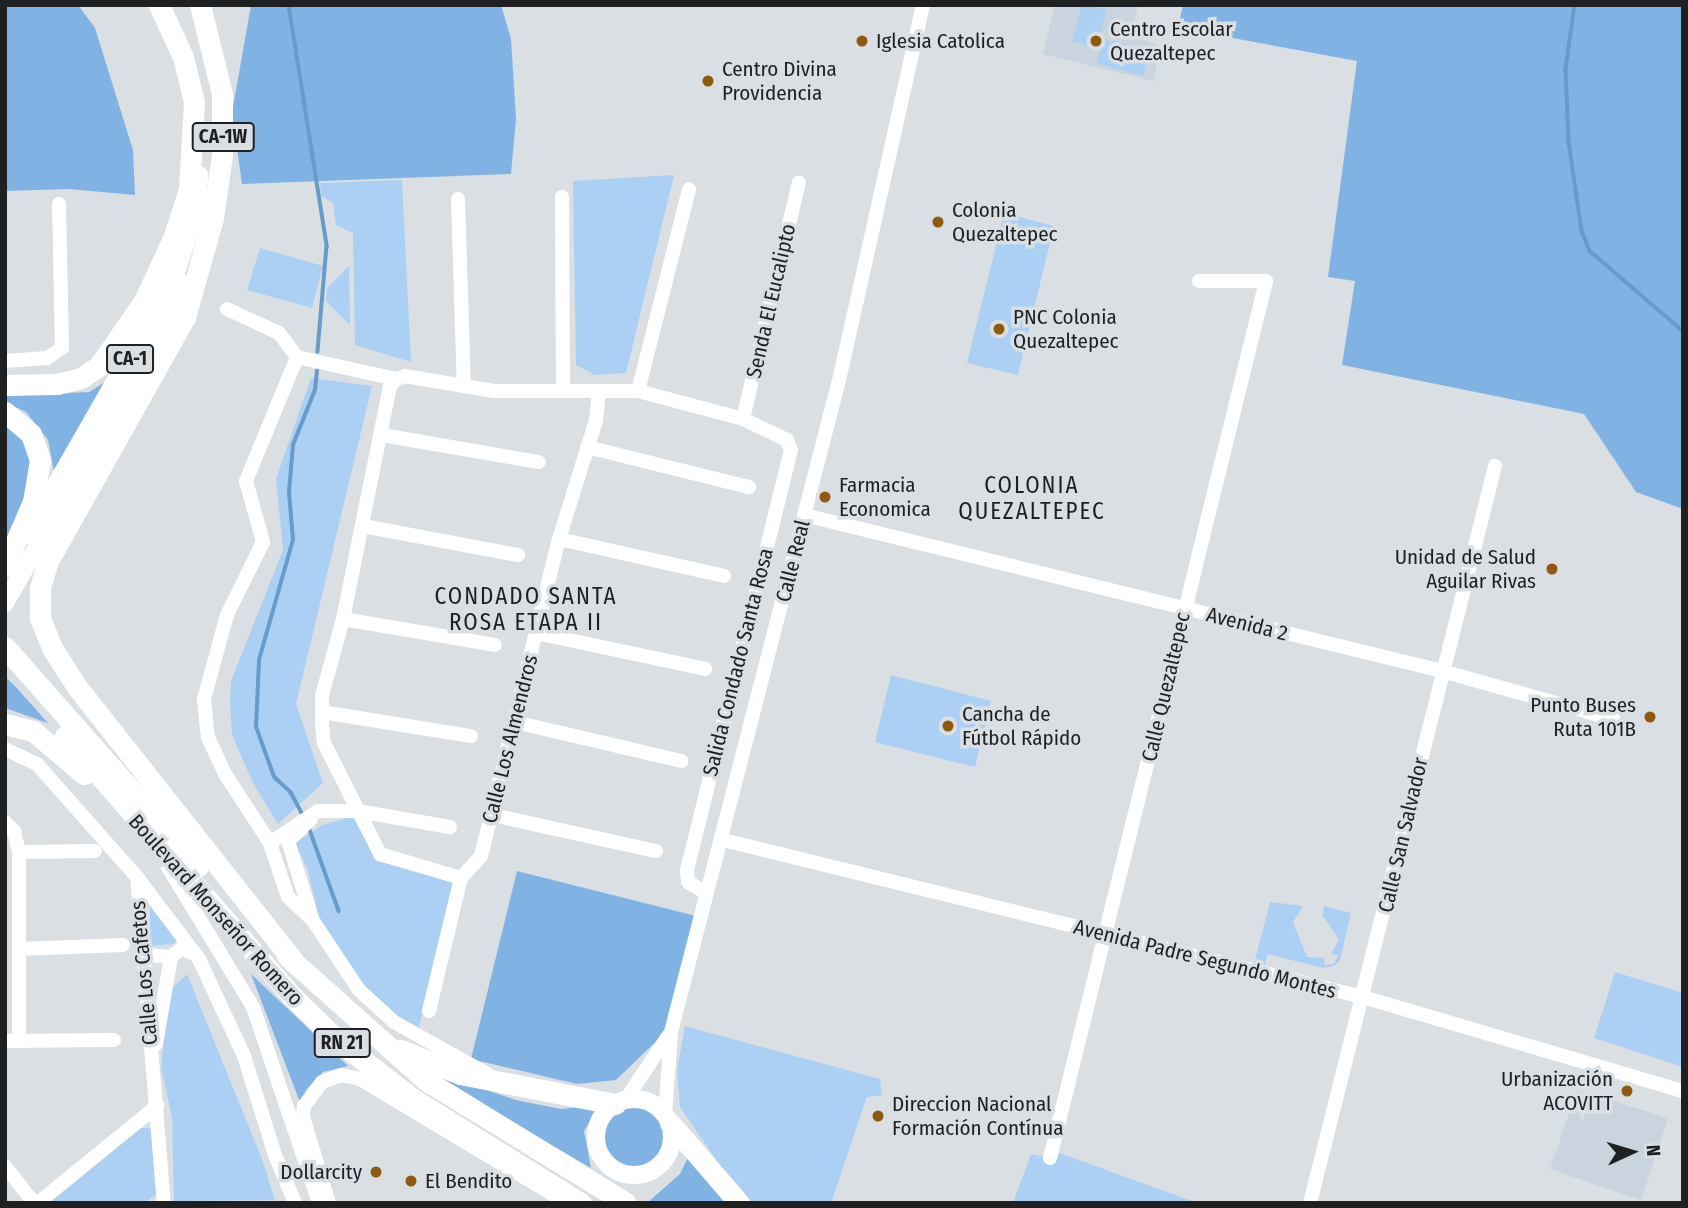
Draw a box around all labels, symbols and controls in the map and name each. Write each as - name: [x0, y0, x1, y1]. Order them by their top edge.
- place label: Centro Escolar Quezaltepec: [1110, 16, 1233, 66]
- place label: Iglesia Catolica: [876, 28, 1005, 54]
- marker: Iglesia Catolica: [854, 33, 870, 49]
- marker: Centro Escolar Quezaltepec: [1088, 33, 1104, 49]
- place label: Centro Divina Providencia: [722, 56, 837, 106]
- marker: Centro Divina Providencia: [700, 73, 716, 89]
- road number: CA-1W: [192, 122, 255, 153]
- place label: Colonia Quezaltepec: [952, 197, 1058, 247]
- marker: Colonia Quezaltepec: [930, 214, 946, 230]
- street label: Senda El Eucalipto: [741, 221, 801, 381]
- place label: PNC Colonia Quezaltepec: [1013, 304, 1119, 354]
- marker: PNC Colonia Quezaltepec: [991, 321, 1007, 337]
- road number: CA-1: [106, 344, 154, 374]
- district label: COLONIA QUEZALTEPEC: [960, 471, 1104, 525]
- place label: Farmacia Economica: [839, 472, 931, 522]
- marker: Farmacia Economica: [817, 489, 833, 505]
- street label: Calle Real: [771, 517, 815, 605]
- place label: Unidad de Salud Aguilar Rivas: [1395, 544, 1536, 594]
- street label: Salida Condado Santa Rosa: [697, 545, 779, 779]
- marker: Unidad de Salud Aguilar Rivas: [1542, 559, 1562, 579]
- district label: CONDADO SANTA ROSA ETAPA II: [436, 582, 616, 636]
- street label: Avenida 2: [1204, 602, 1290, 646]
- street label: Calle Quezaltepec: [1137, 610, 1195, 764]
- street label: Calle Los Almendros: [477, 652, 543, 826]
- place label: Punto Buses Ruta 101B: [1530, 692, 1636, 742]
- place label: Cancha de Fútbol Rápido: [962, 701, 1081, 751]
- marker: Punto Buses Ruta 101B: [1642, 709, 1658, 725]
- marker: Cancha de Fútbol Rápido: [940, 718, 956, 734]
- street label: Calle San Salvador: [1373, 755, 1433, 915]
- street label: Boulevard Monseñor Romero: [123, 809, 309, 1011]
- street label: Calle Los Cafetos: [125, 900, 163, 1046]
- street label: Avenida Padre Segundo Montes: [1071, 914, 1339, 1004]
- road number: RN 21: [312, 1028, 372, 1058]
- place label: Urbanización ACOVITT: [1501, 1066, 1613, 1116]
- marker: Urbanización ACOVITT: [1619, 1083, 1635, 1099]
- place label: Direccion Nacional Formación Contínua: [892, 1091, 1063, 1141]
- marker: Direccion Nacional Formación Contínua: [870, 1108, 886, 1124]
- north arrow: [1597, 1117, 1667, 1187]
- text: N: [1642, 1144, 1665, 1157]
- place label: Dollarcity: [280, 1159, 362, 1185]
- marker: Dollarcity: [368, 1164, 384, 1180]
- place label: El Bendito: [425, 1168, 512, 1194]
- marker: El Bendito: [403, 1173, 419, 1189]

